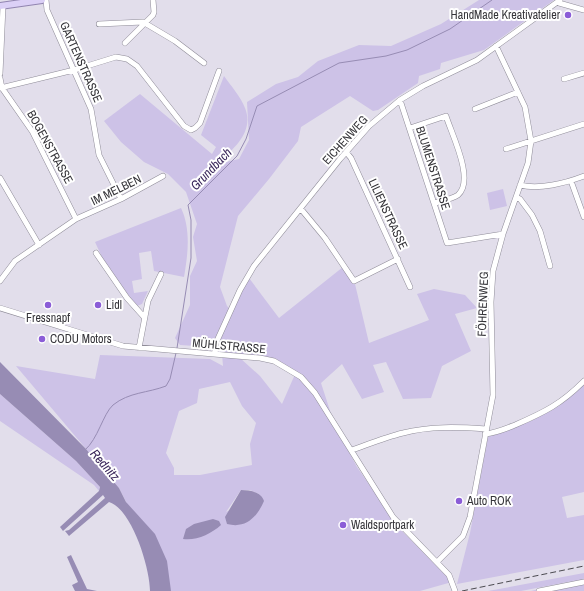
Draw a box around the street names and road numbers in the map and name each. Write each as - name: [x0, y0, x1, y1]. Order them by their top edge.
- street label: GARTENSTRASSE: [56, 19, 106, 105]
- street label: BOGENSTRASSE: [23, 107, 77, 187]
- street label: EICHENWEG: [319, 112, 371, 168]
- street label: BLUMENSTRASSE: [412, 124, 454, 212]
- street label: IM MELBEN: [88, 171, 144, 209]
- street label: LILIENSTRASSE: [365, 176, 411, 252]
- street label: FÖHRENWEG: [473, 271, 492, 337]
- street label: MÜHLSTRASSE: [192, 334, 267, 357]

